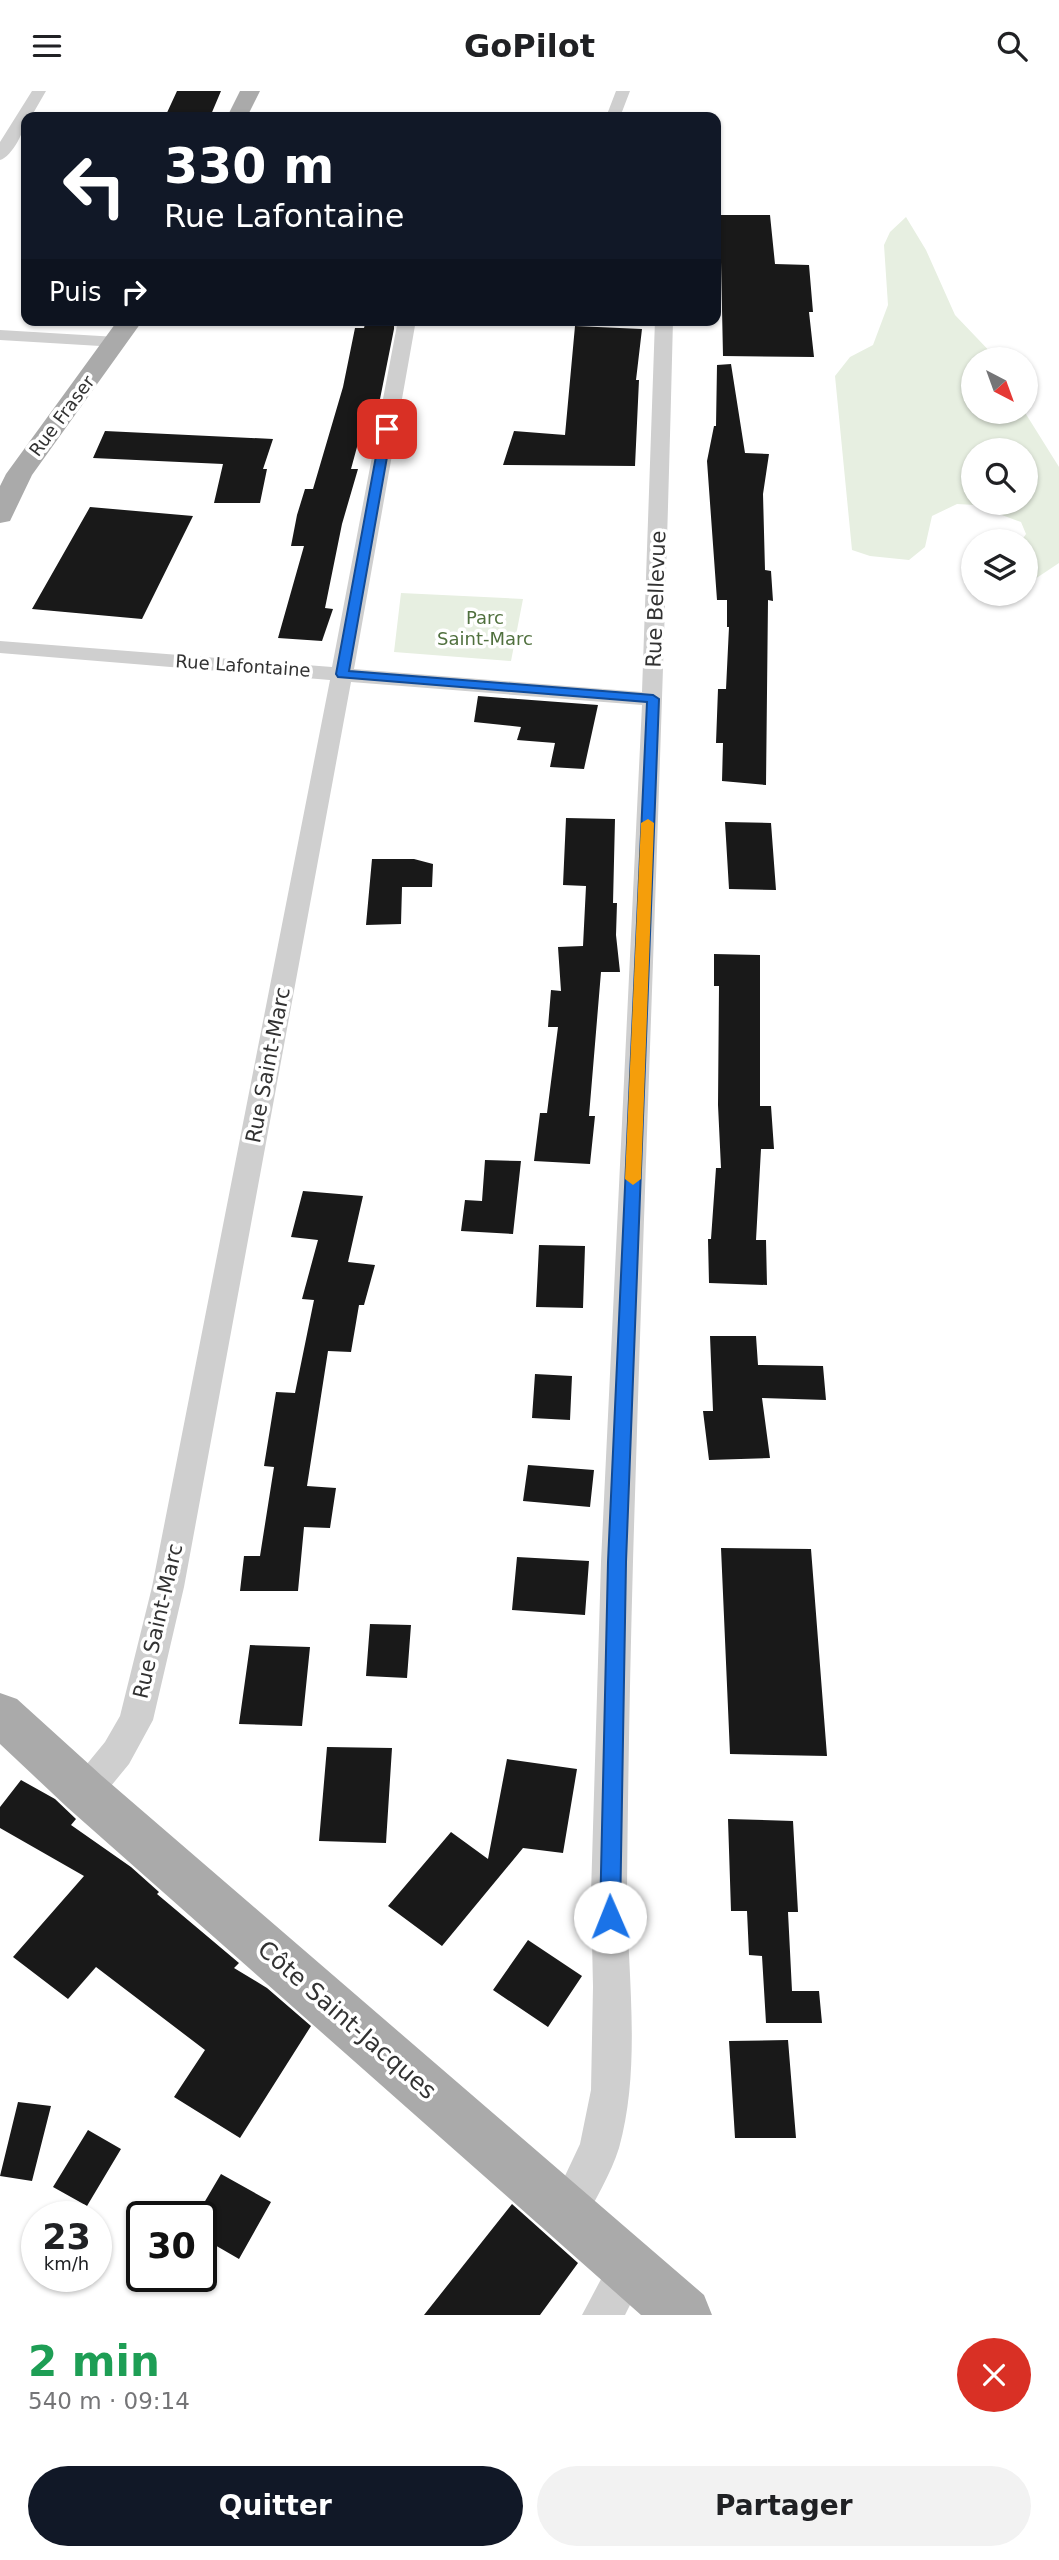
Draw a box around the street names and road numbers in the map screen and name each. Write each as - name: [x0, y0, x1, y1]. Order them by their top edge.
- street label: Rue Fraser: [25, 371, 99, 460]
- street label: Rue Bellevue: [642, 530, 670, 668]
- street label: Rue Lafontaine: [175, 650, 311, 681]
- street label: Rue Saint-Marc: [241, 985, 295, 1145]
- street label: Rue Saint-Marc: [128, 1541, 188, 1701]
- street label: Côte Saint-Jacques: [252, 1935, 442, 2105]

